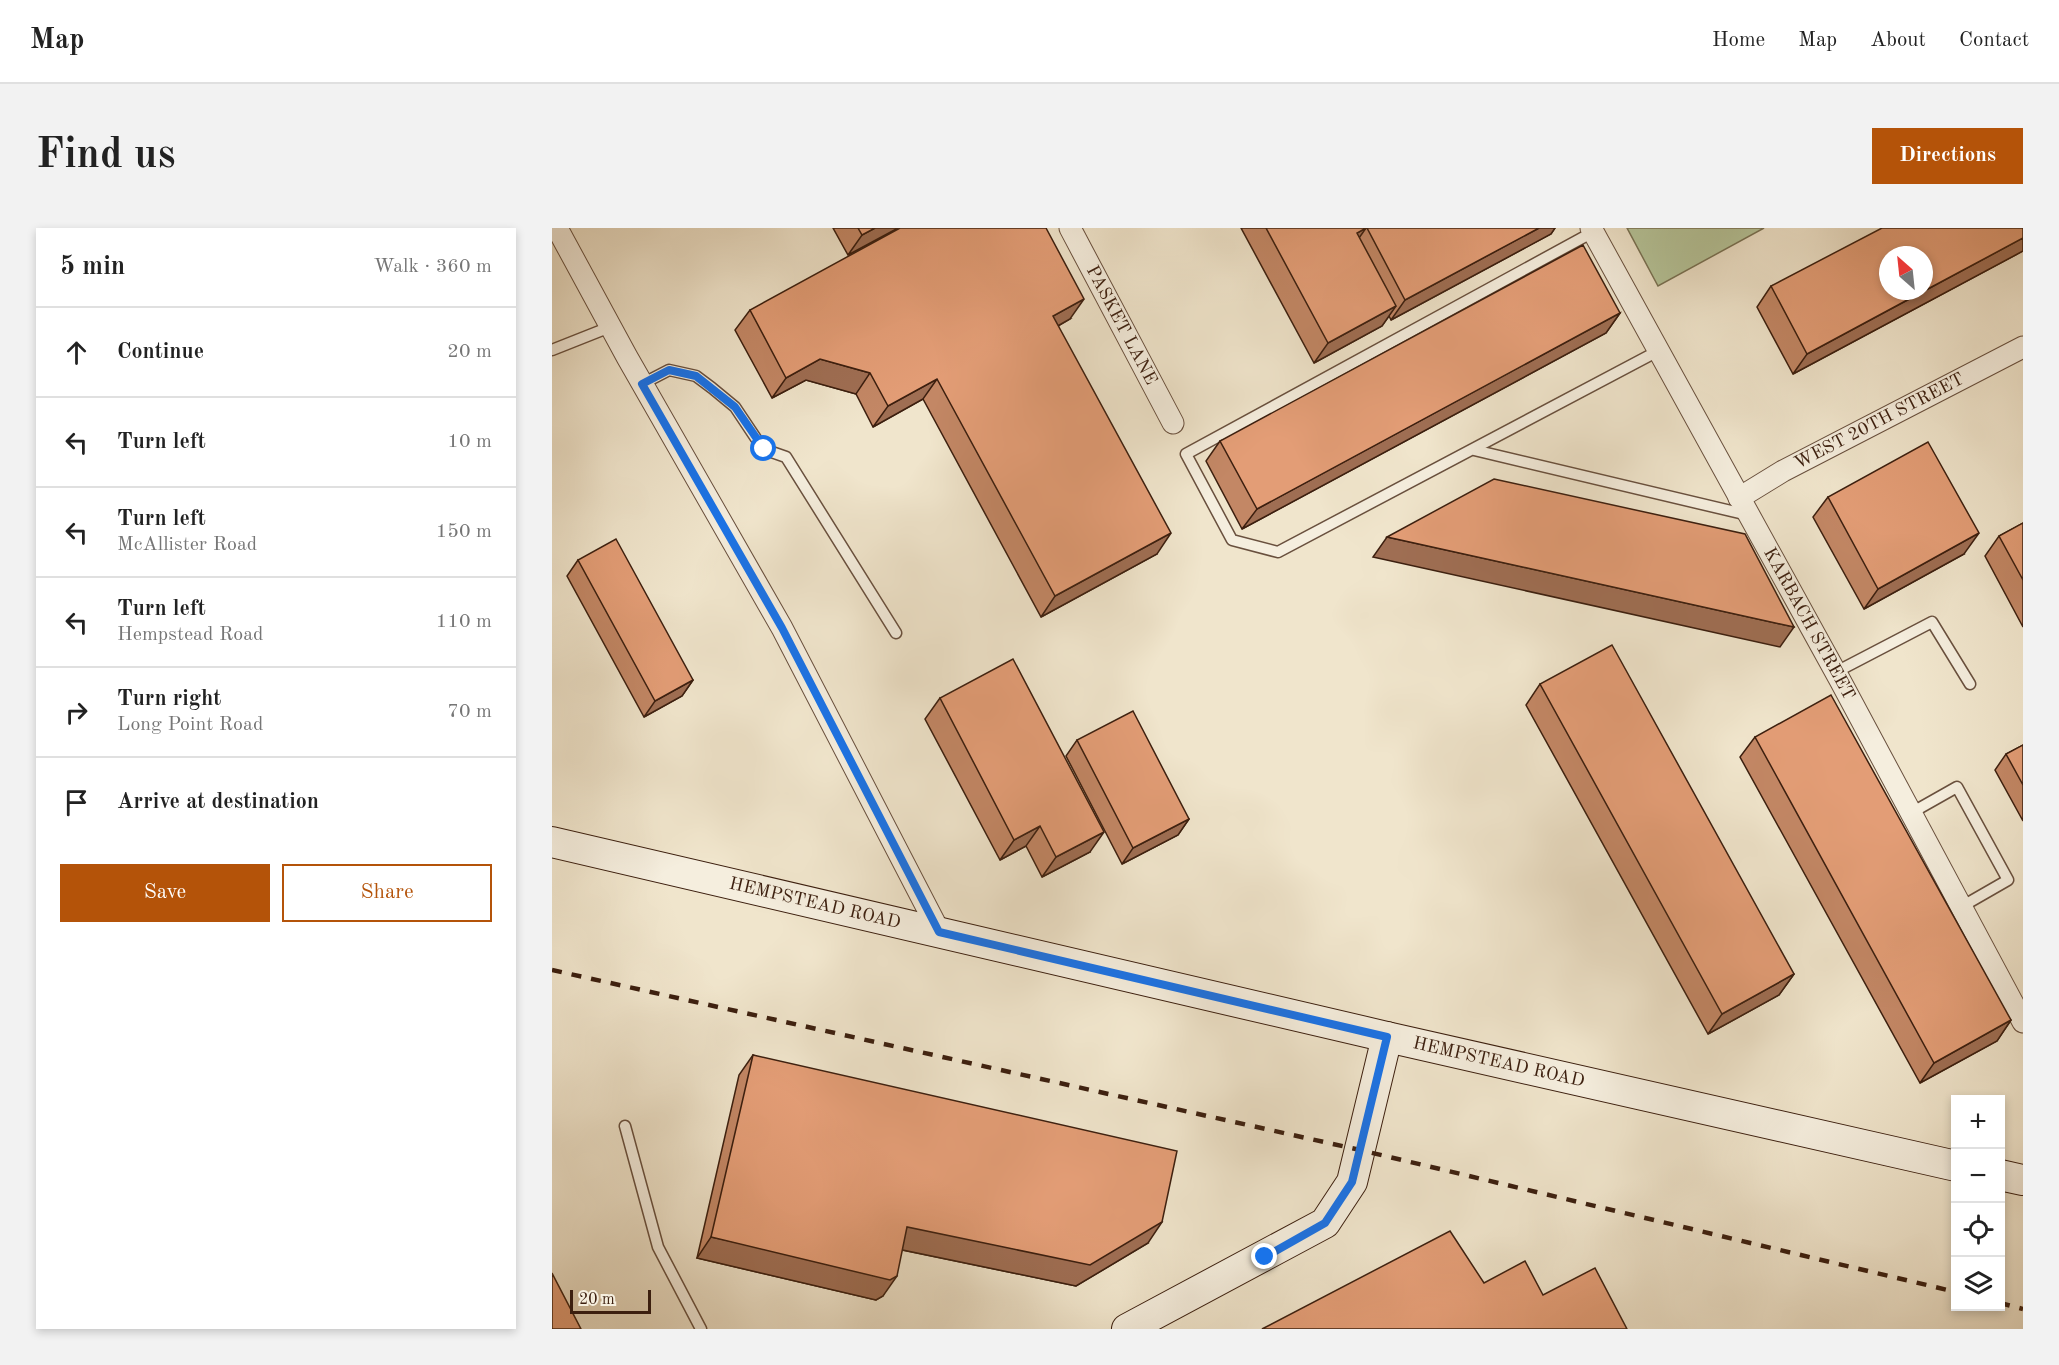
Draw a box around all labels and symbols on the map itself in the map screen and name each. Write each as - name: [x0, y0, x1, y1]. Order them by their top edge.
- north arrow: [1879, 246, 1933, 300]
- street label: PASKET LANE: [1083, 263, 1160, 388]
- street label: WEST 20TH STREET: [1791, 370, 1967, 472]
- route start: [750, 435, 776, 461]
- street label: KARBACH STREET: [1760, 545, 1858, 703]
- street label: HEMPSTEAD ROAD: [727, 875, 902, 932]
- street label: HEMPSTEAD ROAD: [1411, 1034, 1586, 1091]
- route end: [1251, 1243, 1277, 1269]
- scale bar: [570, 1287, 651, 1314]

